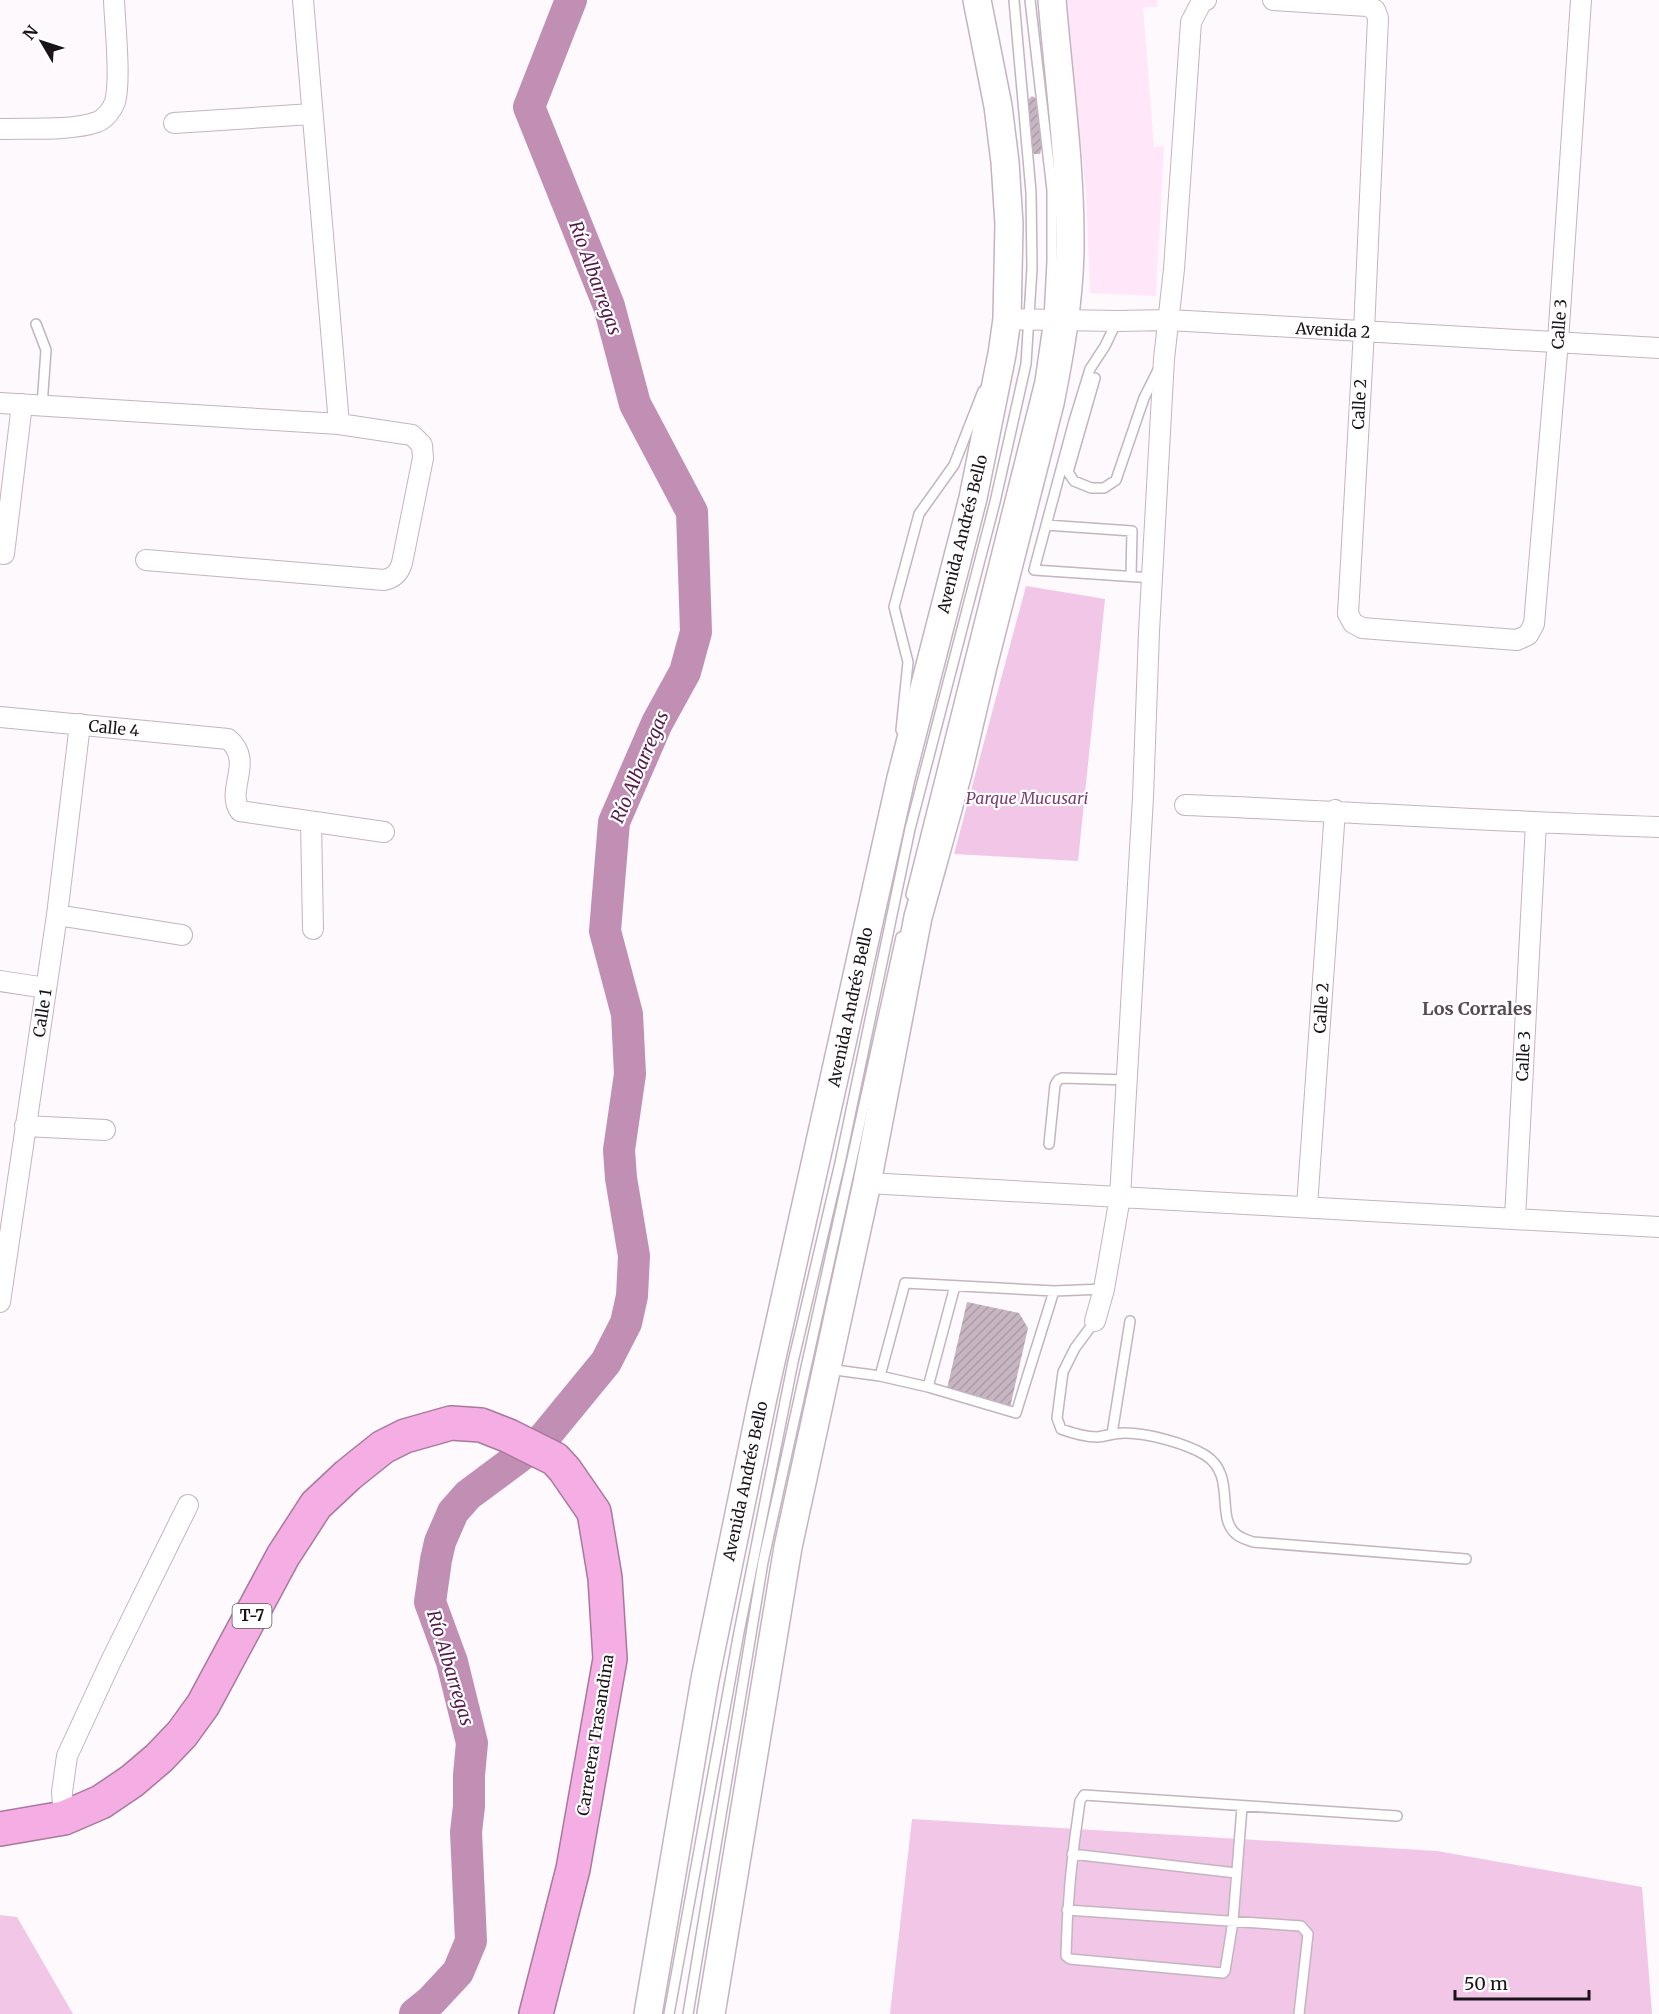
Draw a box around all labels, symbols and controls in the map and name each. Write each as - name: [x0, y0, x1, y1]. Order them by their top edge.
- north arrow: [12, 12, 72, 72]
- text: N: [19, 21, 42, 44]
- water label: Río Albarregas: [564, 218, 627, 338]
- street label: Calle 3: [1547, 298, 1571, 350]
- street label: Avenida 2: [1294, 318, 1371, 342]
- street label: Calle 2: [1348, 378, 1370, 430]
- street label: Avenida Andrés Bello: [932, 453, 991, 616]
- water label: Río Albarregas: [606, 707, 674, 826]
- street label: Calle 4: [88, 715, 141, 741]
- park label: Parque Mucusari: [966, 788, 1089, 808]
- street label: Avenida Andrés Bello: [823, 925, 877, 1090]
- street label: Calle 2: [1309, 982, 1333, 1034]
- street label: Calle 1: [28, 987, 56, 1039]
- district label: Los Corrales: [1422, 997, 1532, 1020]
- street label: Calle 3: [1512, 1030, 1534, 1082]
- street label: Avenida Andrés Bello: [718, 1399, 772, 1564]
- road number: T-7: [232, 1604, 272, 1628]
- water label: Río Albarregas: [422, 1607, 479, 1728]
- street label: Carretera Trasandina: [572, 1652, 618, 1817]
- scale bar: [1455, 1963, 1588, 2001]
- text: 50 m: [1464, 1972, 1508, 1995]

